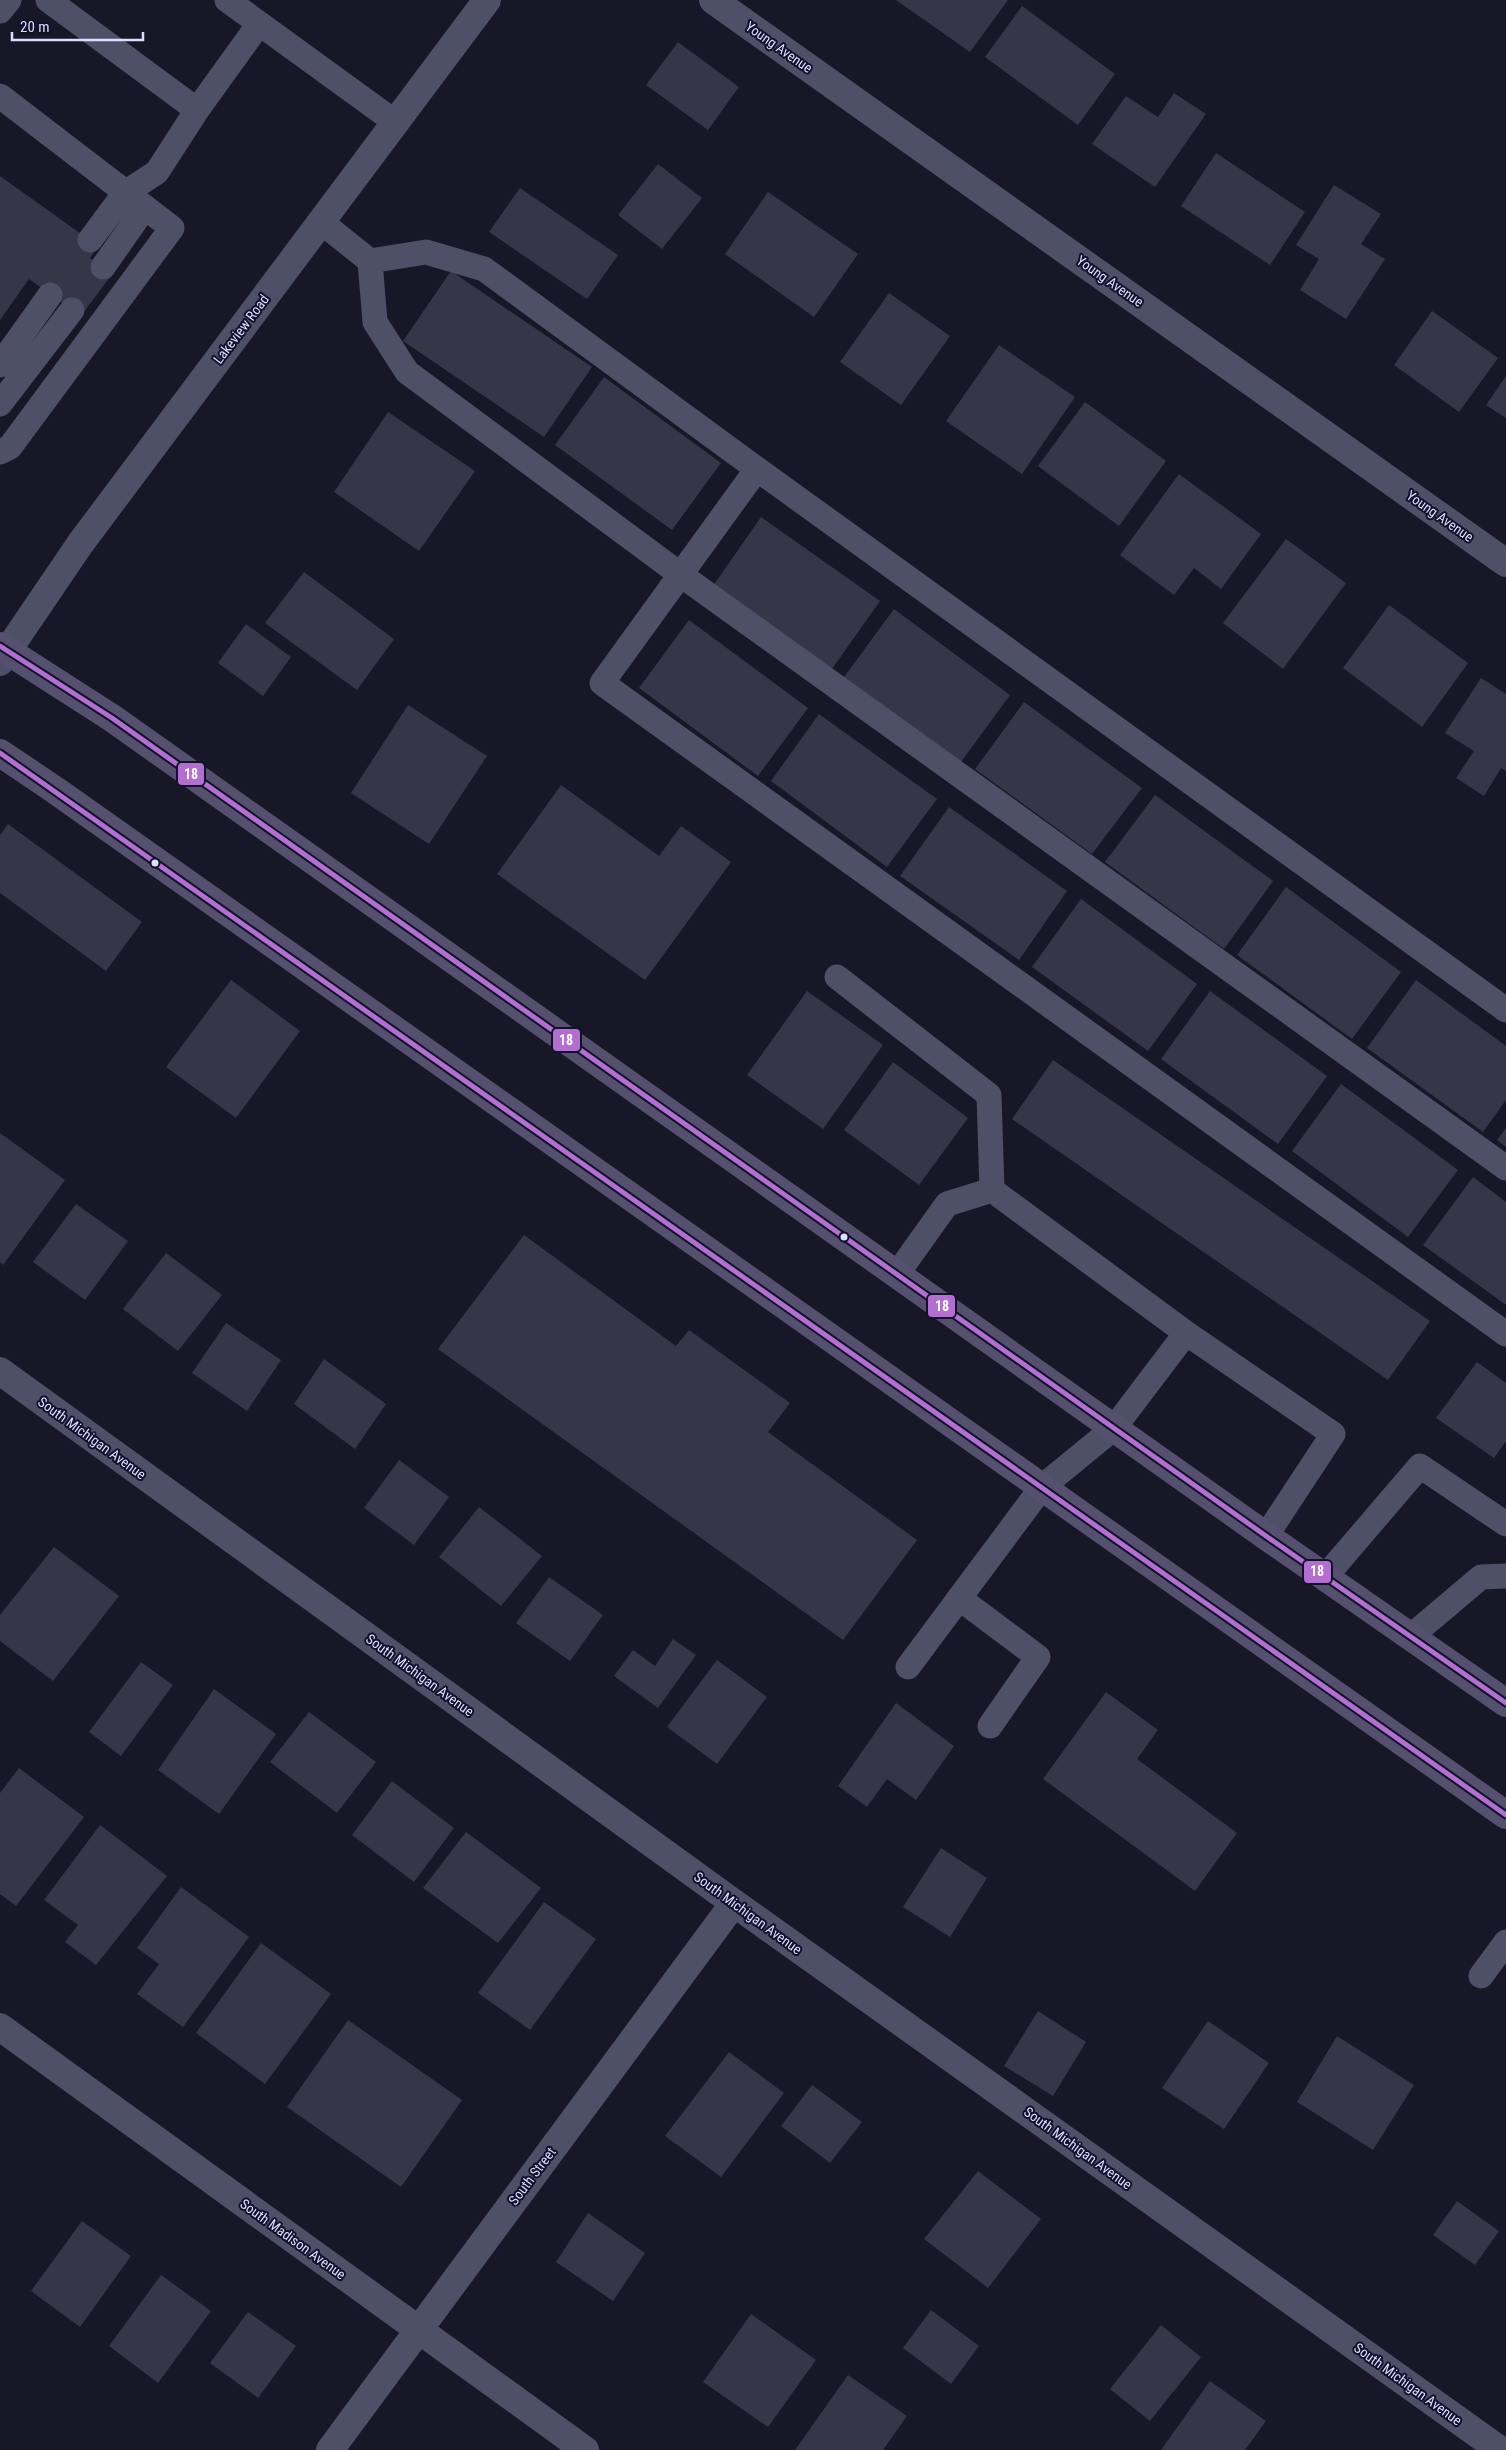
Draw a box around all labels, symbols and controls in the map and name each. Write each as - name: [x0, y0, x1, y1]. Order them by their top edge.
- scale bar: [12, 10, 144, 42]
- text: 20 m: [20, 18, 50, 36]
- street label: Young Avenue: [743, 18, 816, 76]
- street label: Young Avenue: [1074, 252, 1147, 310]
- street label: Lakeview Road: [210, 291, 272, 367]
- street label: Young Avenue: [1404, 487, 1477, 545]
- line badge: 18: [177, 762, 205, 786]
- text: 18: [184, 766, 198, 782]
- unlabelled marker: [150, 858, 160, 868]
- line badge: 18: [552, 1028, 581, 1052]
- text: 18: [559, 1032, 573, 1048]
- unlabelled marker: [839, 1232, 849, 1242]
- line badge: 18: [927, 1294, 956, 1318]
- text: 18: [935, 1298, 949, 1314]
- street label: South Michigan Avenue: [35, 1394, 149, 1483]
- line badge: 18: [1303, 1560, 1332, 1584]
- text: 18: [1310, 1563, 1324, 1579]
- street label: South Michigan Avenue: [363, 1631, 477, 1720]
- street label: South Michigan Avenue: [691, 1869, 805, 1958]
- street label: South Michigan Avenue: [1021, 2104, 1135, 2193]
- street label: South Street: [505, 2144, 559, 2208]
- street label: South Madison Avenue: [237, 2195, 349, 2283]
- street label: South Michigan Avenue: [1351, 2340, 1465, 2429]

